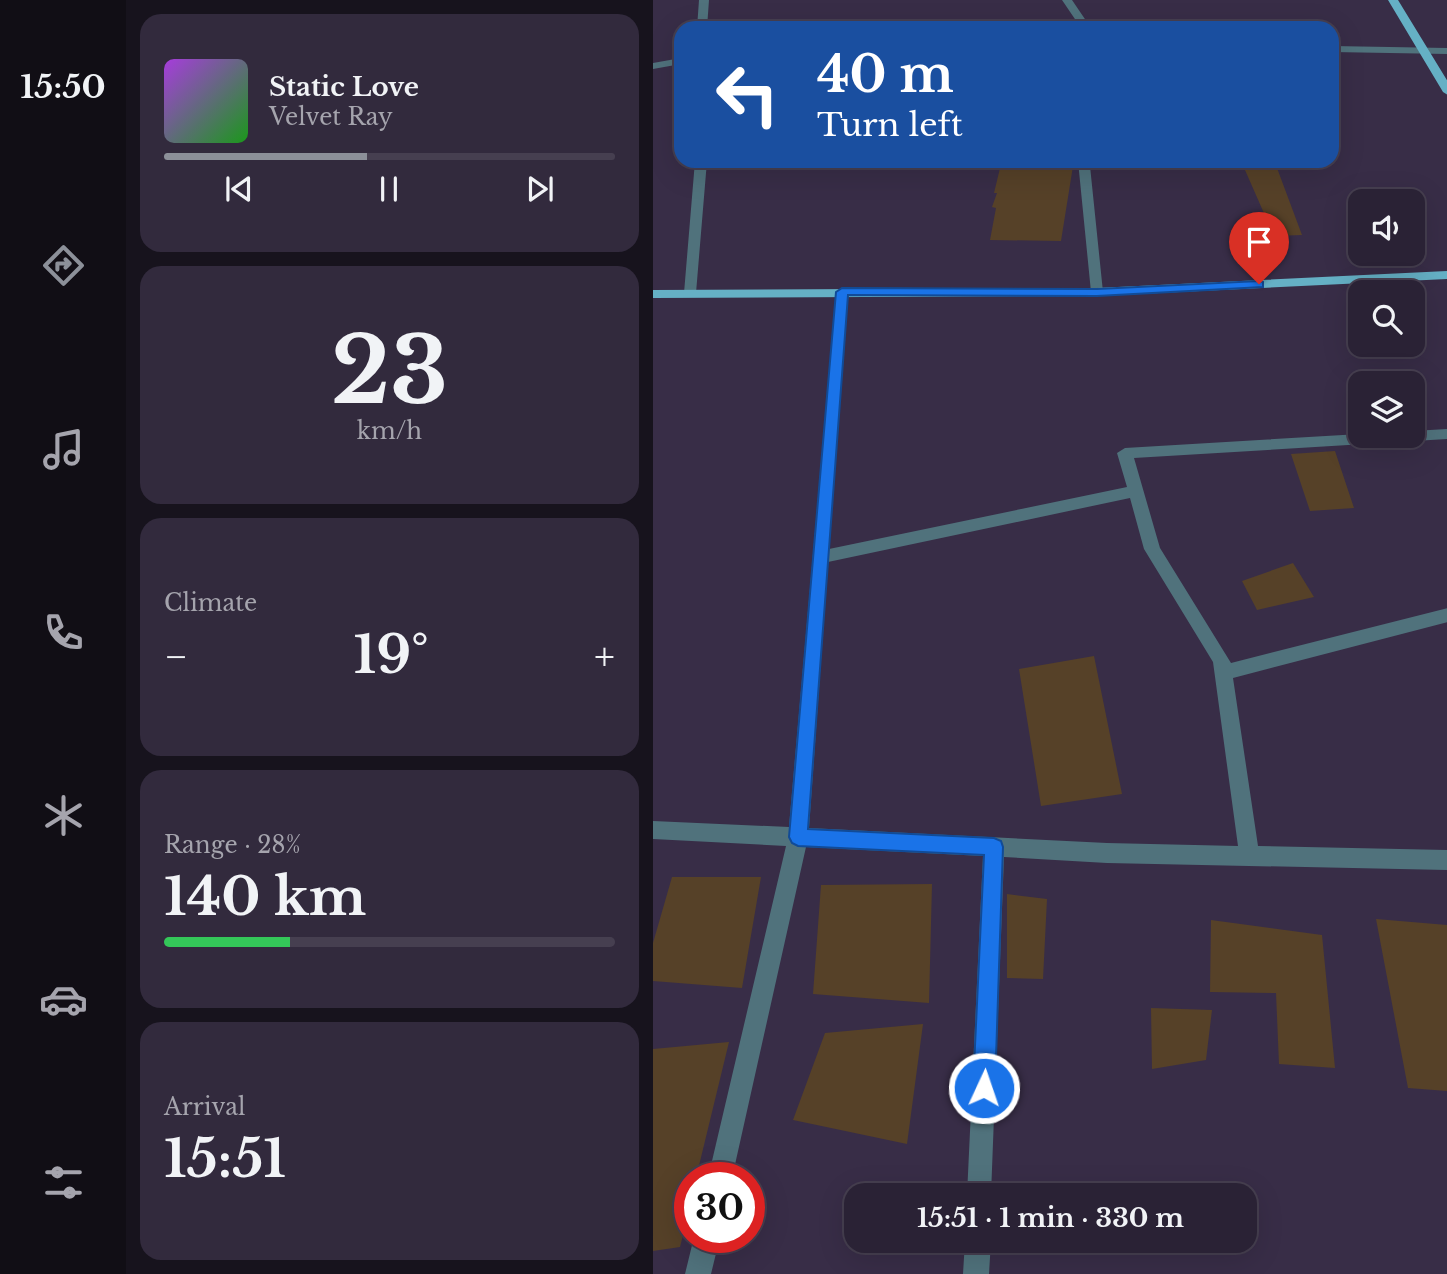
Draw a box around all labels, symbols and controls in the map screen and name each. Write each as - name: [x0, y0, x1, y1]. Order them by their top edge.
- text: 40 m: [817, 44, 954, 105]
- icon: left: [702, 49, 793, 140]
- text: 15:50: [20, 67, 106, 107]
- text: Static Love: [269, 71, 419, 103]
- text: Velvet Ray: [269, 103, 393, 131]
- text: Turn left: [817, 105, 963, 145]
- icon: previous: [220, 170, 258, 208]
- icon: pause: [370, 170, 408, 208]
- icon: next: [521, 170, 559, 208]
- map controls: [1348, 189, 1425, 448]
- button: sound: [1348, 189, 1425, 266]
- pin: [1229, 212, 1289, 284]
- icon: arrive: [1240, 223, 1278, 261]
- icon: directions: [39, 241, 88, 290]
- button: search: [1348, 280, 1425, 357]
- text: 23: [331, 315, 448, 428]
- button: layers: [1348, 371, 1425, 448]
- text: km/h: [357, 417, 422, 445]
- icon: music: [39, 425, 88, 474]
- text: Climate: [164, 589, 257, 617]
- icon: phone: [39, 608, 88, 657]
- text: 19°: [354, 623, 429, 687]
- text: −: [164, 633, 188, 680]
- text: +: [594, 633, 615, 680]
- icon: climate: [39, 791, 88, 840]
- text: Range · 28%: [164, 831, 301, 859]
- text: 140 km: [164, 865, 366, 929]
- icon: car: [39, 975, 88, 1024]
- position arrow: [947, 1051, 1021, 1125]
- text: Arrival: [164, 1093, 245, 1121]
- text: 15:51: [164, 1127, 286, 1191]
- icon: filters: [39, 1158, 88, 1207]
- speed limit sign: 30: [674, 1162, 765, 1253]
- text: 15:51 · 1 min · 330 m: [917, 1202, 1184, 1234]

